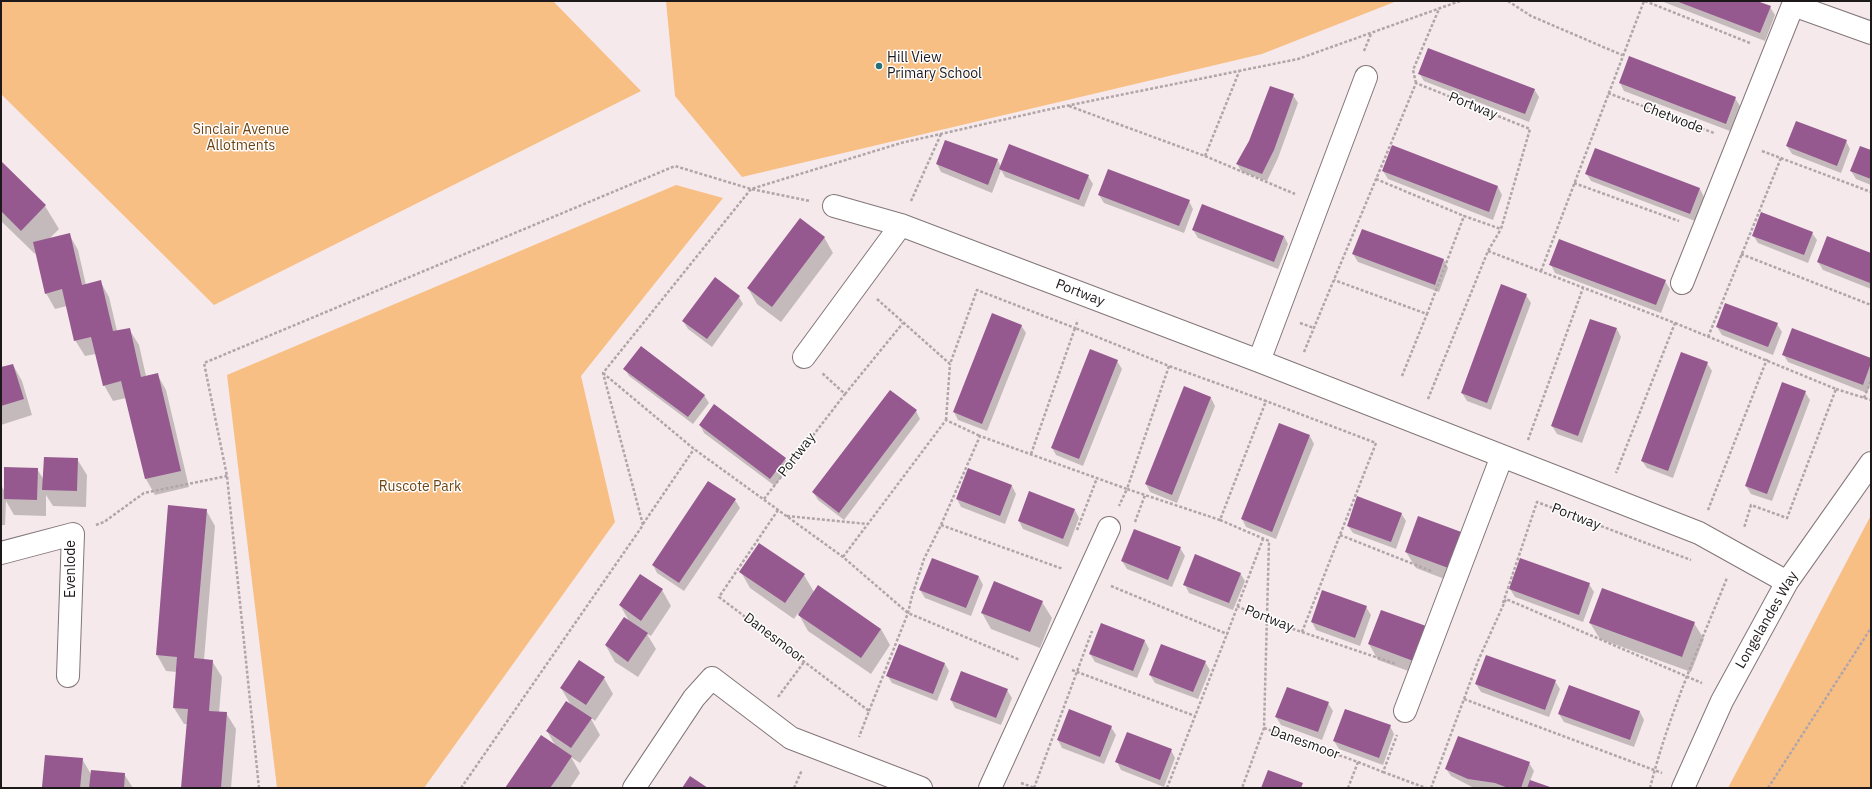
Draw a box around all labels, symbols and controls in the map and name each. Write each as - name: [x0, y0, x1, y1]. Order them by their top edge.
- place label: Hill View Primary School: [887, 50, 982, 82]
- marker: Hill View Primary School: [874, 61, 884, 71]
- street label: Portway: [1446, 89, 1500, 123]
- street label: Chetwode: [1640, 99, 1706, 137]
- park label: Sinclair Avenue Allotments: [193, 122, 289, 154]
- street label: Portway: [1053, 276, 1107, 310]
- street label: Portway: [775, 430, 819, 480]
- park label: Ruscote Park: [379, 479, 461, 495]
- street label: Portway: [1549, 500, 1603, 534]
- street label: Evenlode: [63, 540, 79, 598]
- street label: Longelandes Way: [1732, 568, 1802, 672]
- street label: Portway: [1242, 602, 1296, 636]
- street label: Danesmoor: [740, 610, 808, 666]
- street label: Danesmoor: [1268, 723, 1342, 763]

